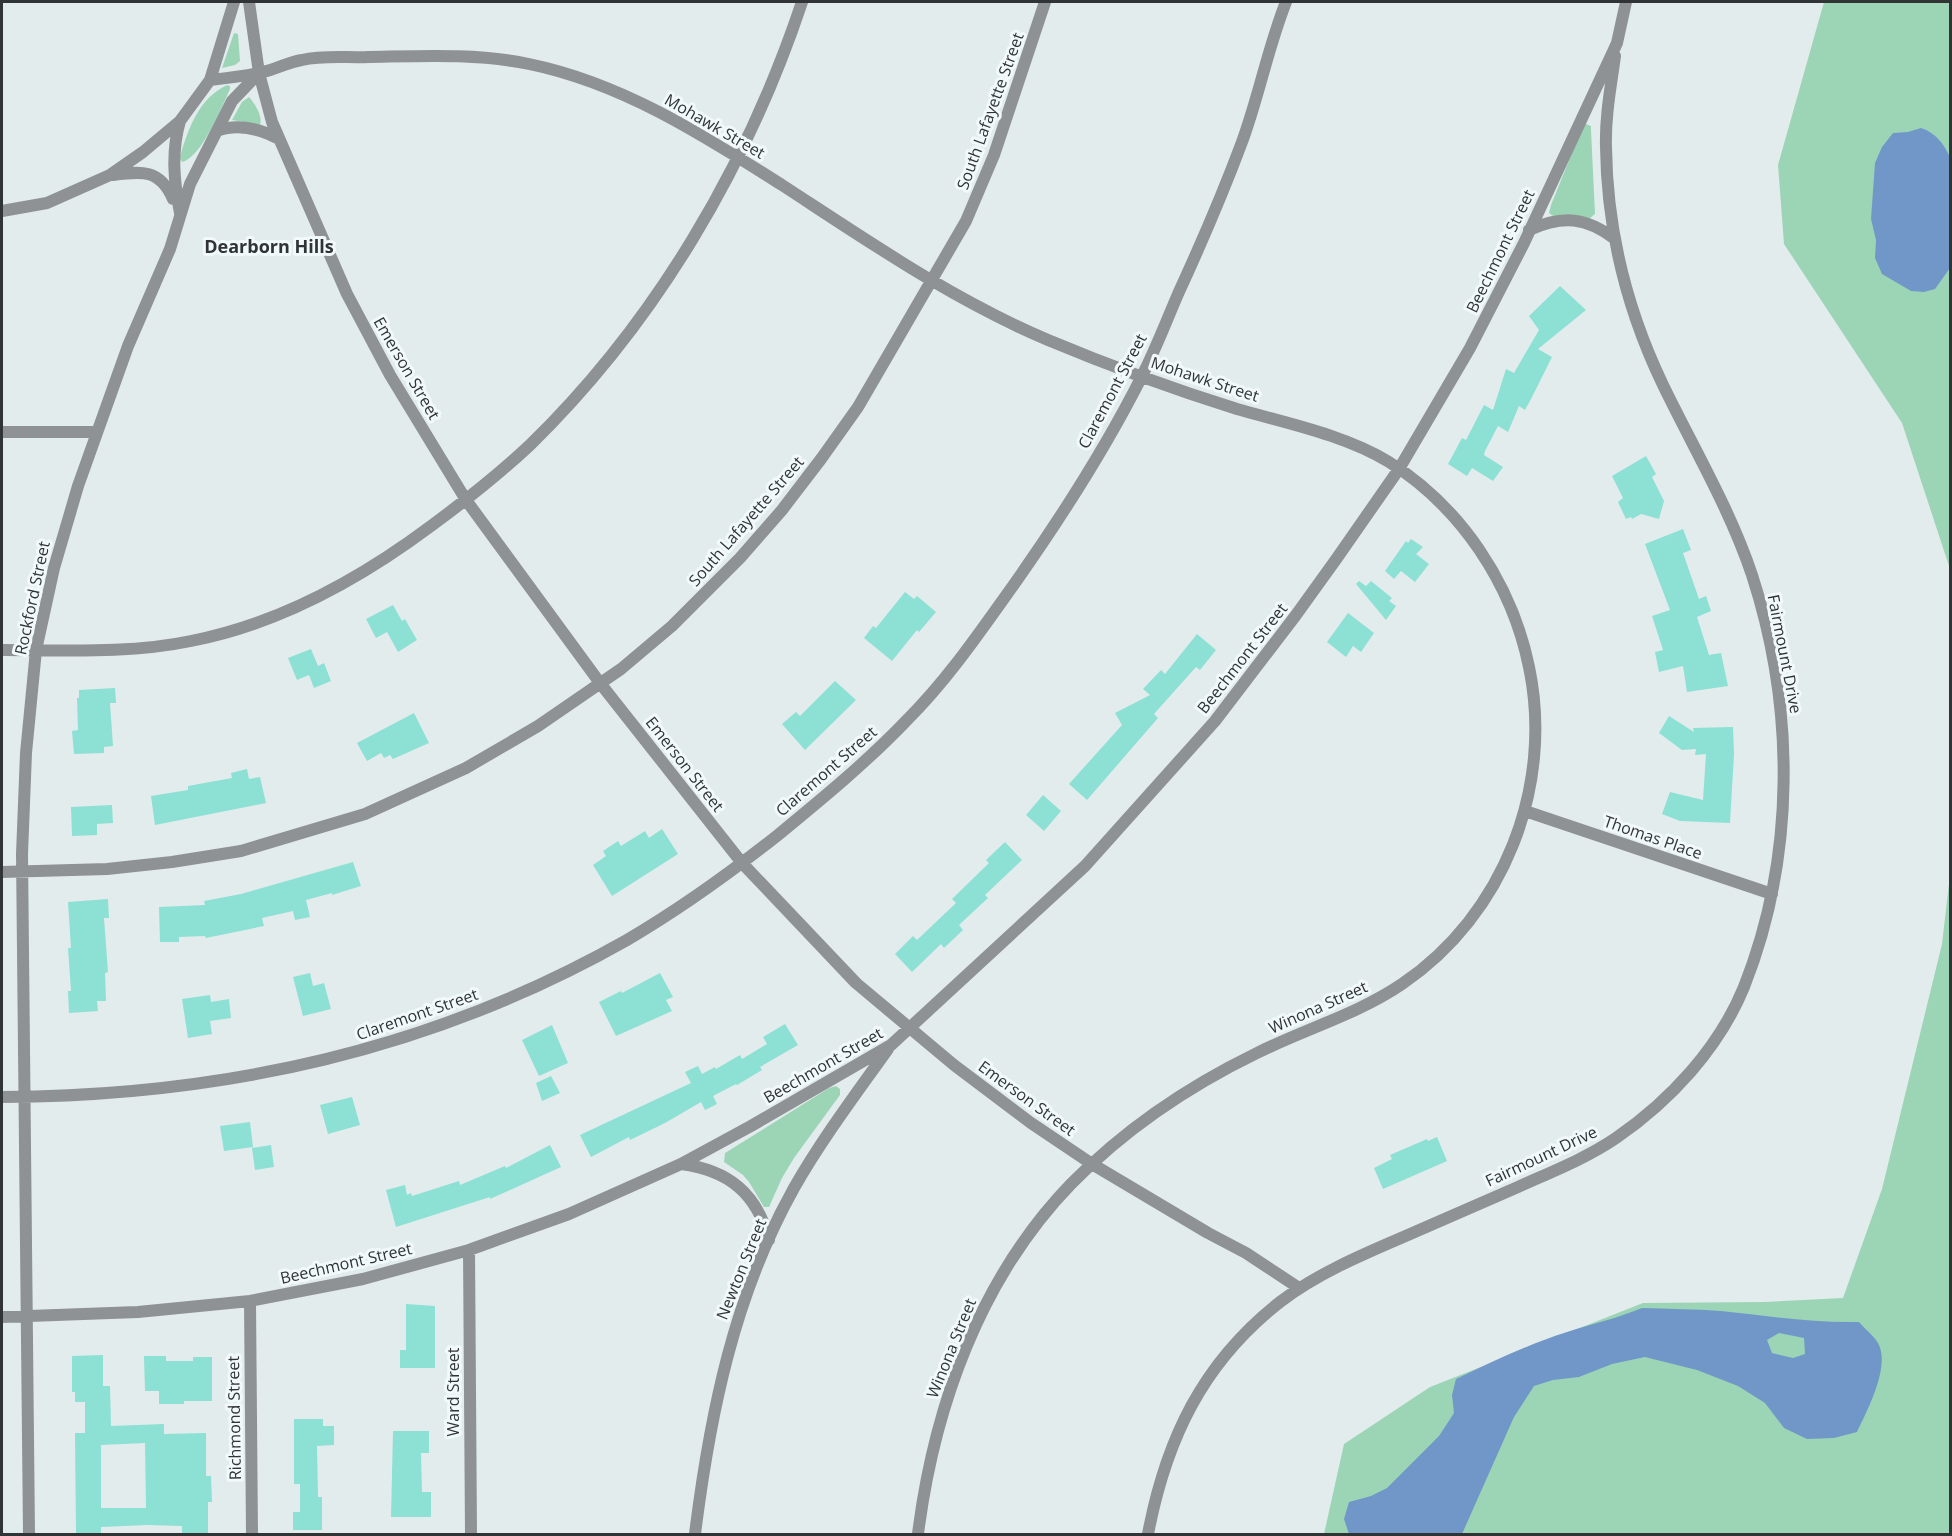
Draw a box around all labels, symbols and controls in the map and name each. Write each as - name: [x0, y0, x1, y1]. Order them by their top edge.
- street label: South Lafayette Street: [951, 29, 1029, 193]
- street label: Mohawk Street: [661, 88, 769, 164]
- street label: Beechmont Street: [1461, 185, 1540, 316]
- district label: Dearborn Hills: [204, 234, 334, 258]
- street label: Emerson Street: [369, 313, 445, 424]
- street label: Claremont Street: [1072, 329, 1152, 452]
- street label: Mohawk Street: [1148, 351, 1262, 407]
- street label: South Lafayette Street: [683, 451, 809, 591]
- street label: Rockford Street: [9, 539, 55, 657]
- street label: Fairmount Drive: [1763, 593, 1807, 715]
- street label: Beechmont Street: [1192, 598, 1292, 718]
- street label: Emerson Street: [641, 712, 729, 816]
- street label: Claremont Street: [771, 721, 881, 821]
- street label: Thomas Place: [1601, 810, 1705, 864]
- street label: Winona Street: [1265, 975, 1371, 1039]
- street label: Claremont Street: [353, 983, 481, 1045]
- street label: Beechmont Street: [759, 1022, 887, 1108]
- street label: Emerson Street: [974, 1055, 1080, 1141]
- street label: Fairmount Drive: [1482, 1120, 1600, 1191]
- street label: Newton Street: [711, 1215, 771, 1323]
- street label: Beechmont Street: [278, 1237, 414, 1289]
- street label: Winona Street: [921, 1295, 981, 1401]
- street label: Ward Street: [442, 1347, 464, 1436]
- street label: Richmond Street: [222, 1355, 246, 1480]

